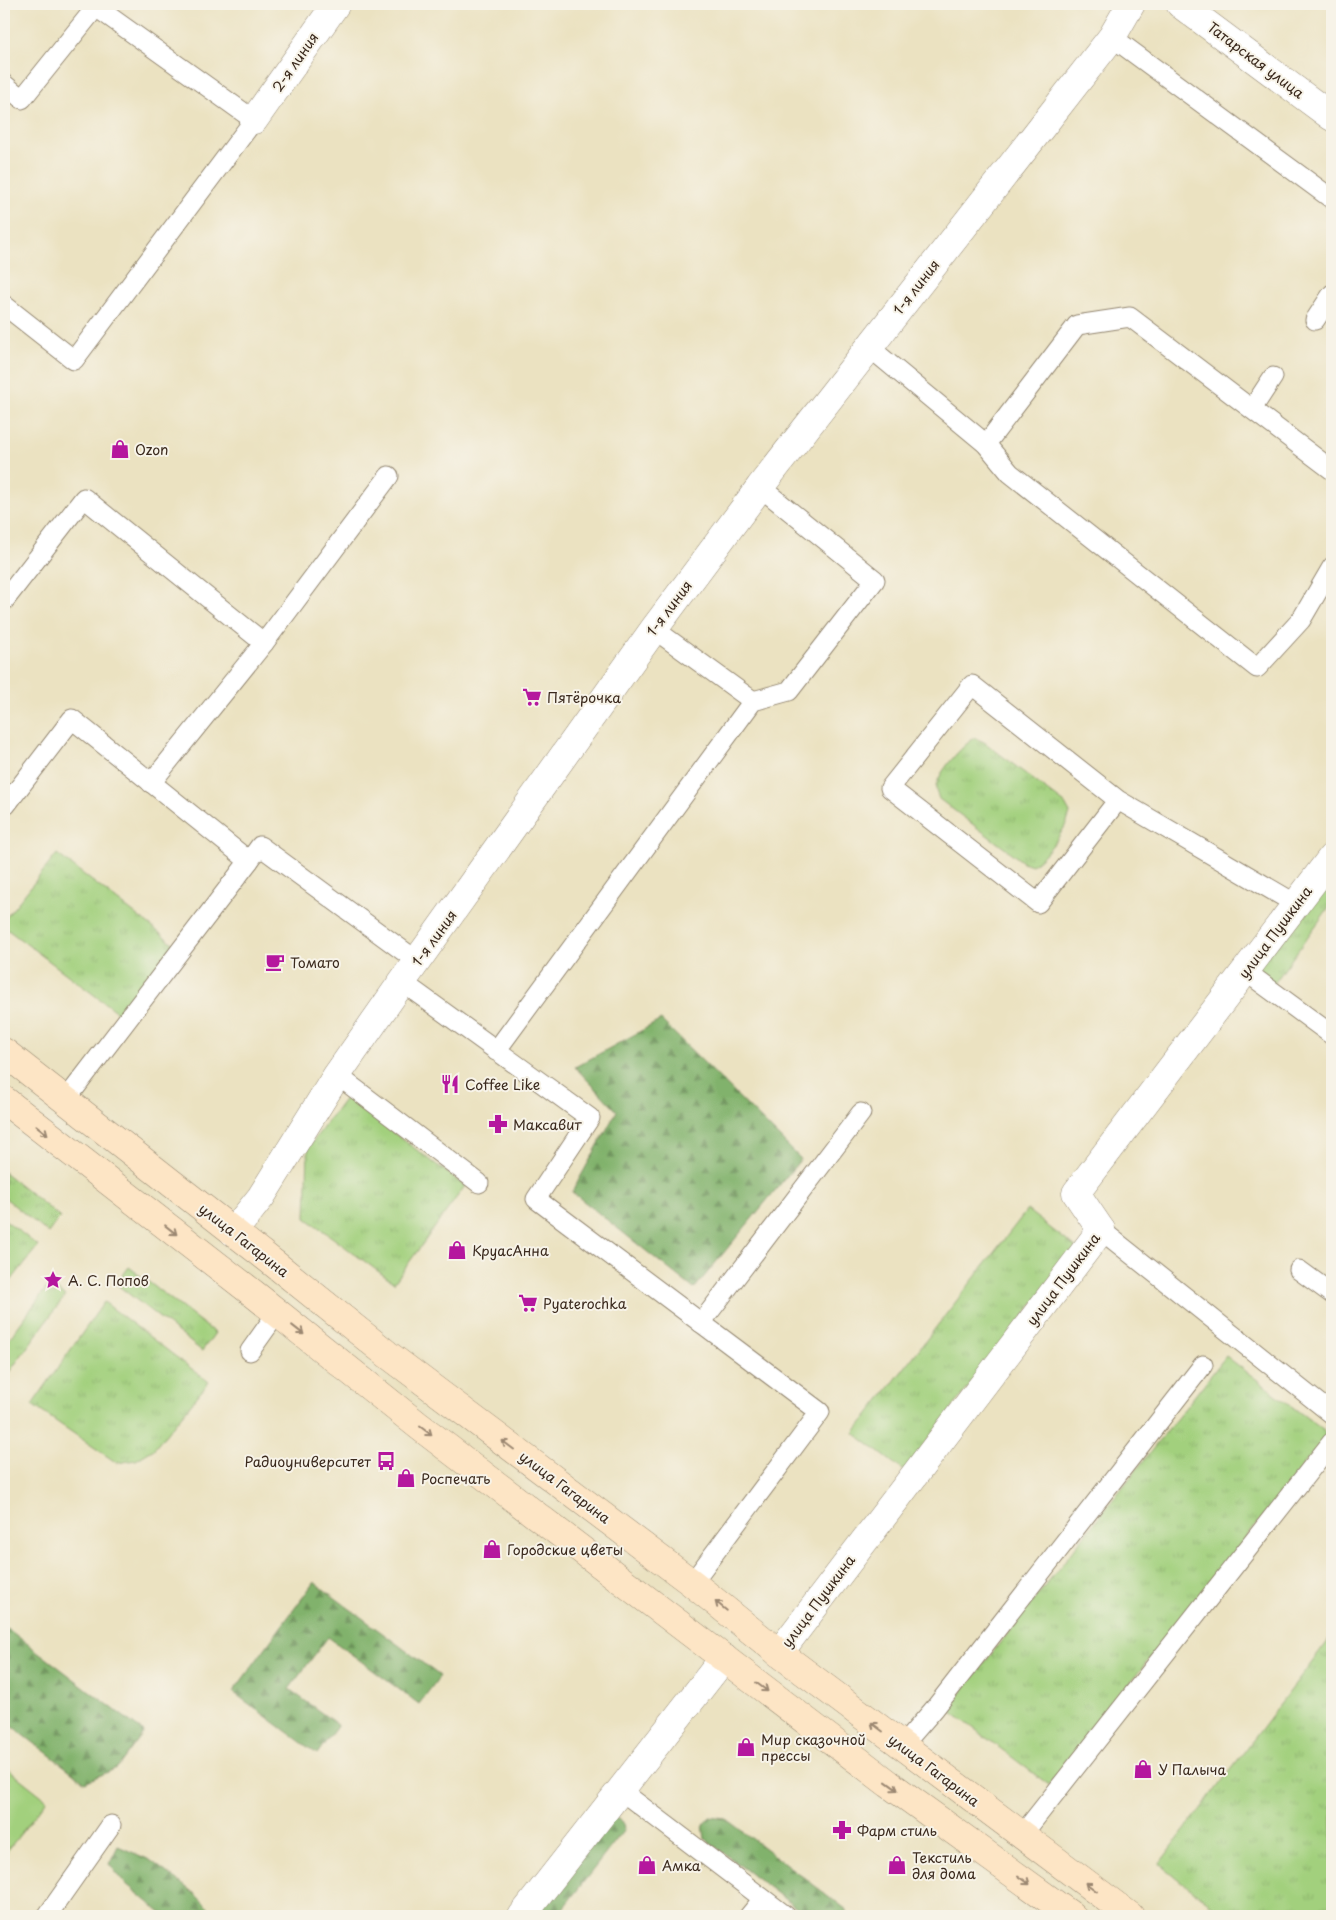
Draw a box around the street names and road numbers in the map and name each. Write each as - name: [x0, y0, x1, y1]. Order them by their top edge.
- street label: Татарская улица: [1203, 17, 1309, 103]
- street label: 2-я линия: [267, 28, 323, 96]
- street label: 1-я линия: [888, 255, 944, 319]
- street label: 1-я линия: [641, 576, 697, 640]
- street label: улица Пушкина: [1233, 881, 1317, 983]
- street label: 1-я линия: [406, 906, 462, 970]
- street label: улица Гагарина: [194, 1198, 294, 1282]
- street label: улица Пушкина: [1021, 1228, 1105, 1330]
- street label: улица Гагарина: [515, 1446, 615, 1528]
- street label: улица Пушкина: [776, 1550, 860, 1652]
- street label: улица Гагарина: [884, 1729, 984, 1811]

